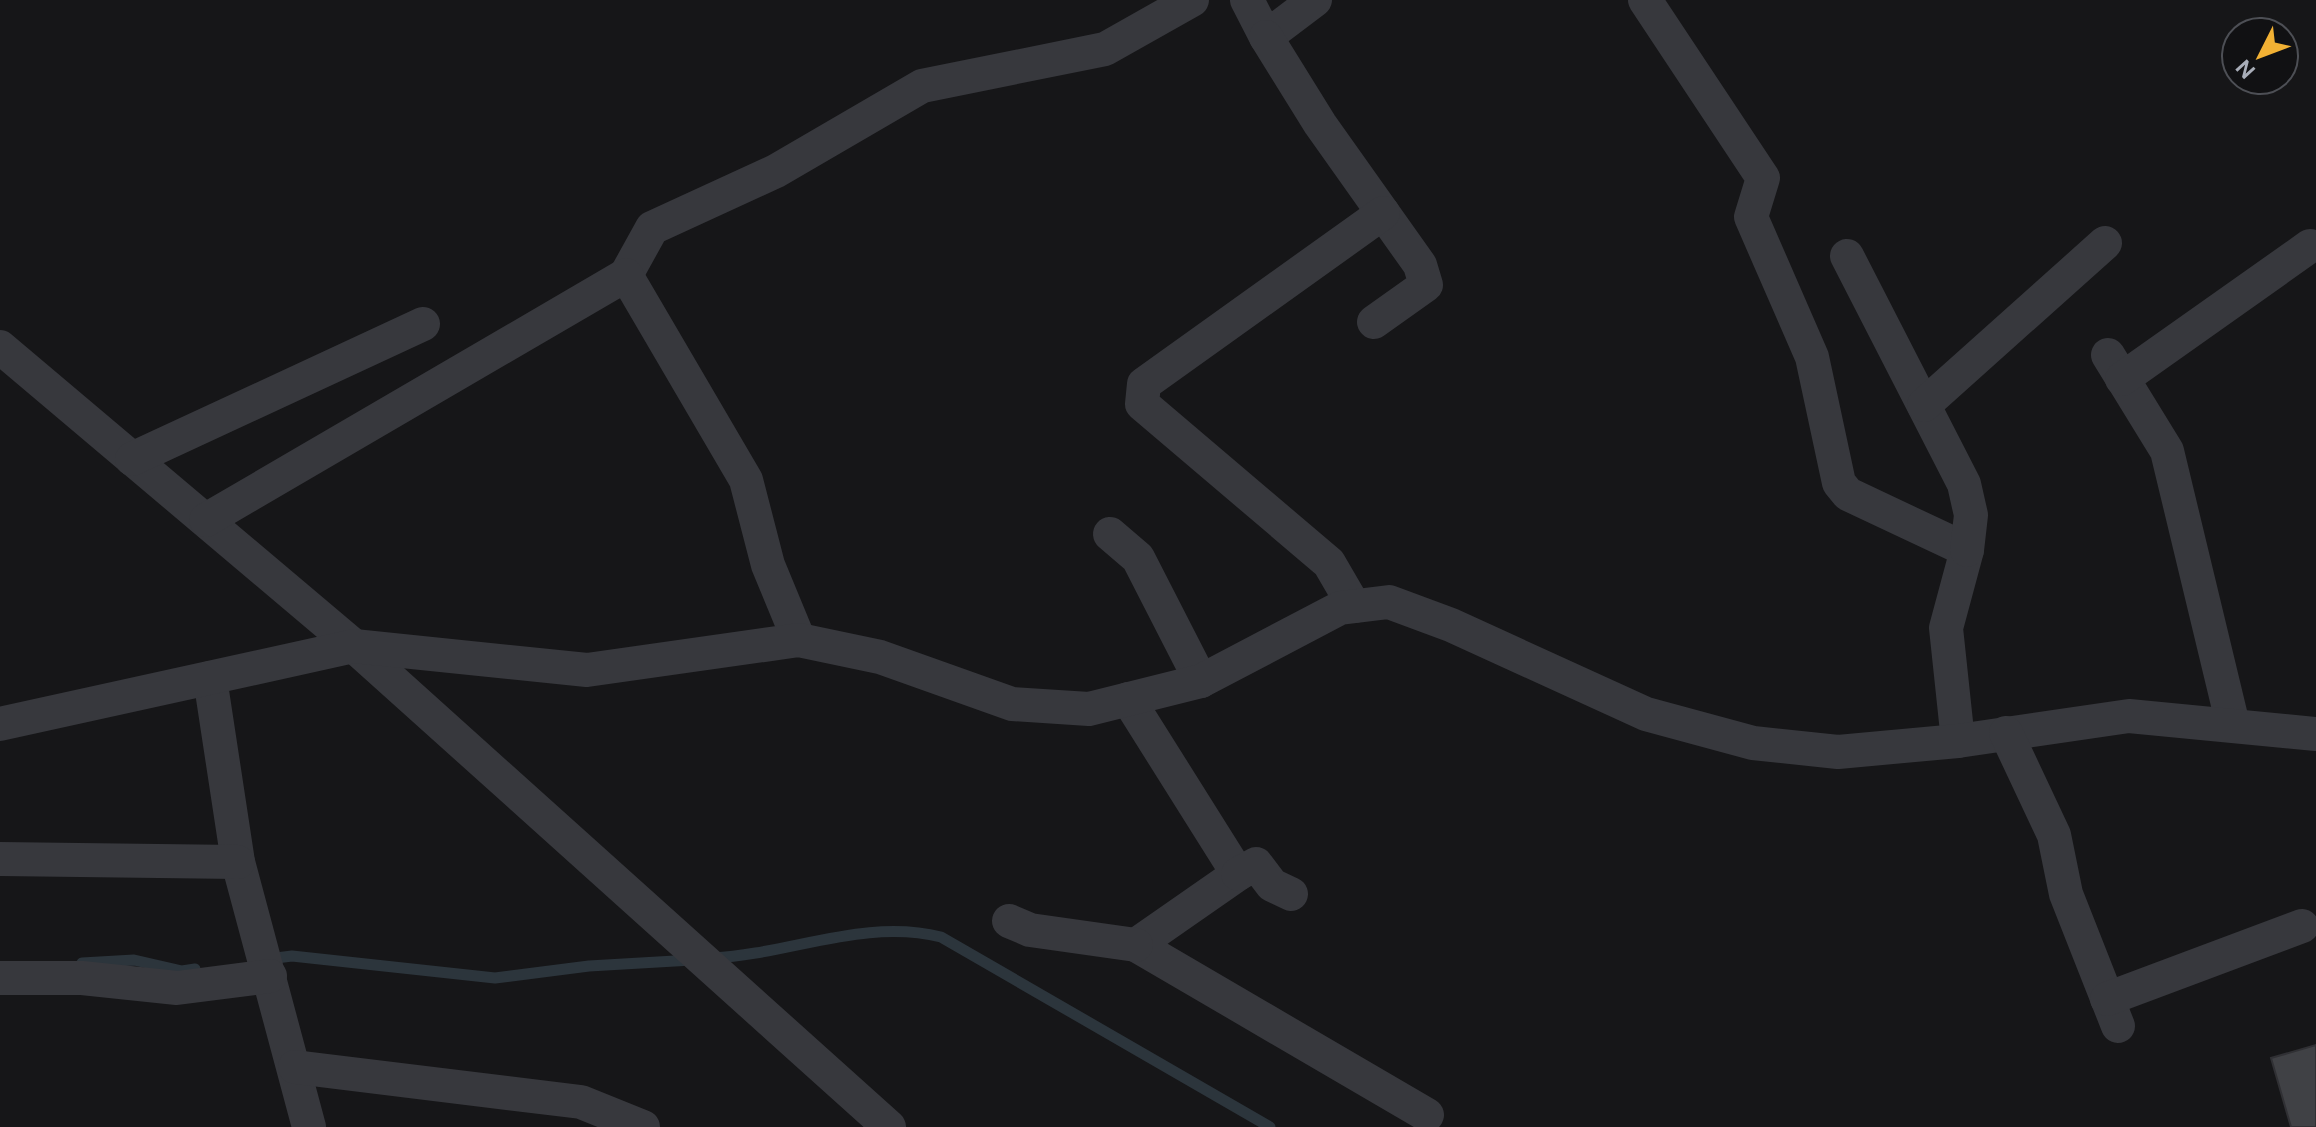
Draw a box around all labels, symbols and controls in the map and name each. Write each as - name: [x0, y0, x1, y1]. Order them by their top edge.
- north arrow: [2220, 16, 2300, 96]
- text: N: [2229, 53, 2262, 85]

